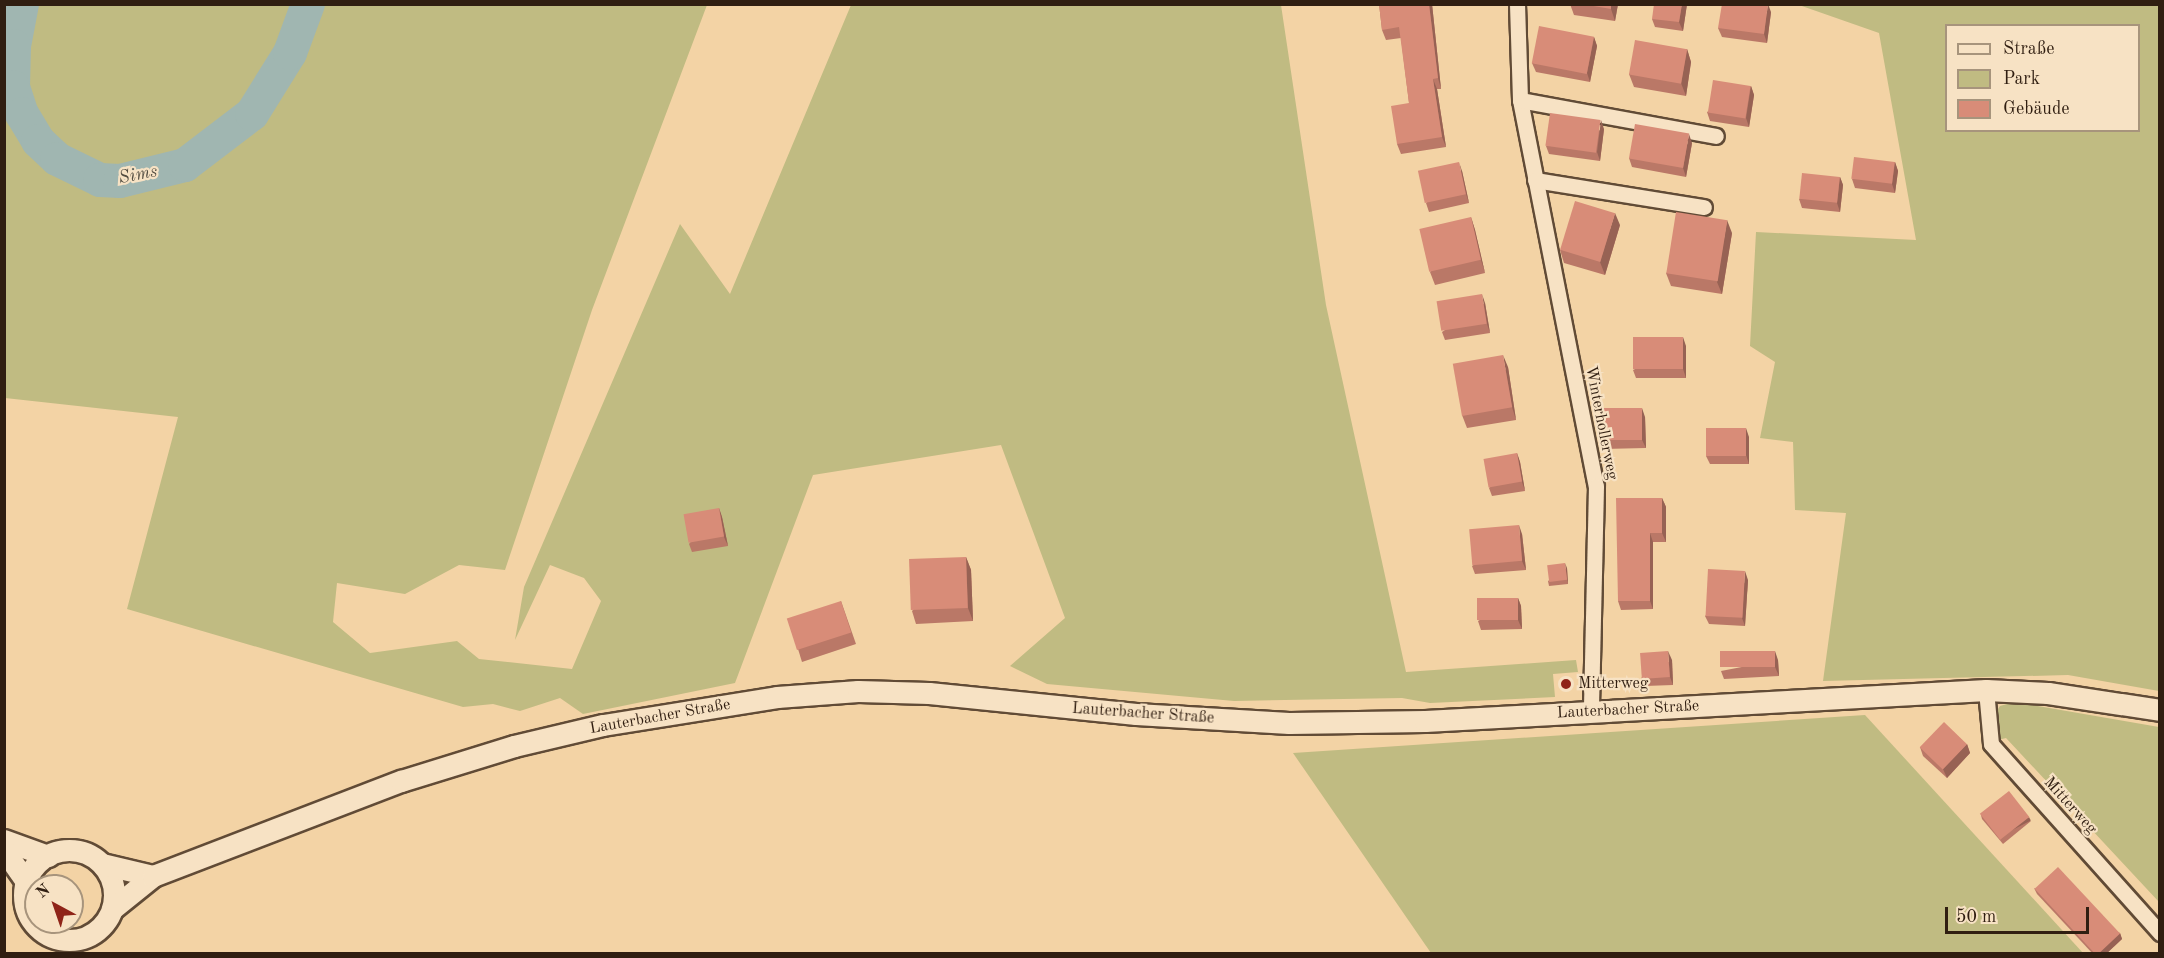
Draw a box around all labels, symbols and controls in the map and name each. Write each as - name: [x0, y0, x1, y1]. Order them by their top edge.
- legend: [1945, 24, 2140, 132]
- text: Straße: [2003, 40, 2054, 58]
- text: Park: [2003, 70, 2040, 88]
- text: Gebäude: [2003, 100, 2070, 118]
- water label: Sims: [117, 161, 159, 189]
- street label: Winterhollerweg: [1581, 364, 1621, 482]
- place label: Mitterweg: [1578, 674, 1648, 694]
- marker: Mitterweg: [1559, 677, 1573, 691]
- street label: Lauterbacher Straße: [588, 695, 732, 739]
- street label: Lauterbacher Straße: [1556, 697, 1700, 723]
- street label: Lauterbacher Straße: [1071, 699, 1215, 729]
- street label: Mitterweg: [2039, 773, 2101, 839]
- north arrow: [24, 874, 84, 934]
- text: N: [34, 882, 54, 902]
- scale bar: [1948, 895, 2092, 933]
- text: 50 m: [1956, 908, 1996, 926]

